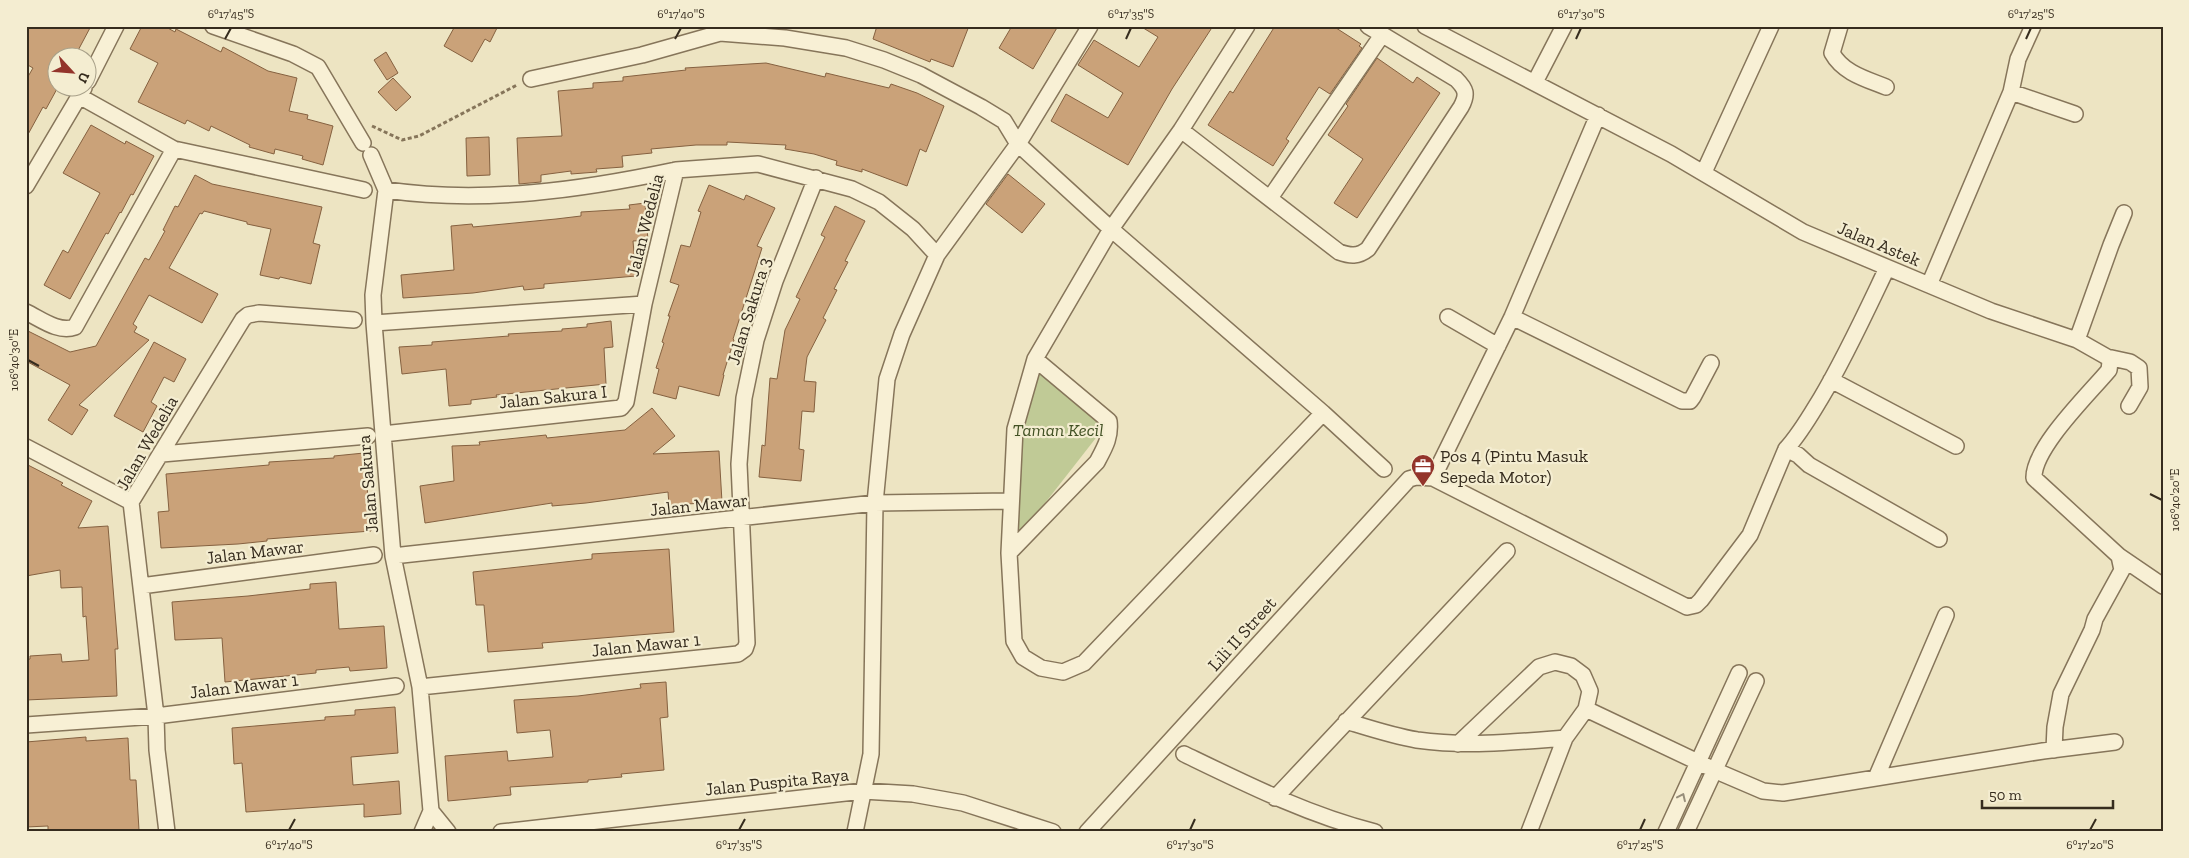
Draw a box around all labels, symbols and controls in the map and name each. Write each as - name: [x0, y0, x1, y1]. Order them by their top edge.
- text: 6°17'45"S: [208, 7, 254, 21]
- text: 6°17'40"S: [657, 7, 705, 21]
- text: 6°17'35"S: [1108, 7, 1154, 21]
- text: 6°17'30"S: [1557, 7, 1605, 21]
- text: 6°17'25"S: [2008, 7, 2054, 21]
- north arrow: [48, 48, 98, 98]
- text: U: [73, 69, 93, 86]
- street label: Jalan Wedelia: [622, 171, 668, 279]
- street label: Jalan Astek: [1834, 217, 1924, 272]
- street label: Jalan Sakura 3: [722, 254, 776, 367]
- text: 106°40'30"E: [7, 329, 21, 391]
- street label: Jalan Sakura I: [498, 380, 608, 414]
- street label: Jalan Wedelia: [111, 392, 183, 494]
- park label: Taman Kecil: [1013, 419, 1103, 441]
- street label: Jalan Sakura: [353, 434, 383, 534]
- place label: Pos 4 (Pintu Masuk Sepeda Motor): [1440, 445, 1589, 488]
- office icon: Pos 4 (Pintu Masuk Sepeda Motor): [1410, 453, 1436, 487]
- text: 106°40'20"E: [2168, 469, 2182, 531]
- street label: Jalan Mawar: [649, 489, 749, 521]
- street label: Jalan Mawar: [205, 535, 305, 569]
- street label: Lili II Street: [1203, 592, 1281, 675]
- street label: Jalan Mawar 1: [591, 628, 701, 662]
- street label: Jalan Mawar 1: [189, 668, 300, 704]
- street label: Jalan Puspita Raya: [704, 763, 850, 800]
- scale bar: [1982, 778, 2113, 810]
- text: 50 m: [1989, 786, 2022, 804]
- one-way arrow: [1675, 793, 1686, 802]
- text: 6°17'40"S: [265, 838, 313, 852]
- text: 6°17'35"S: [716, 838, 762, 852]
- text: 6°17'30"S: [1166, 838, 1214, 852]
- text: 6°17'25"S: [1617, 838, 1663, 852]
- text: 6°17'20"S: [2066, 838, 2114, 852]

